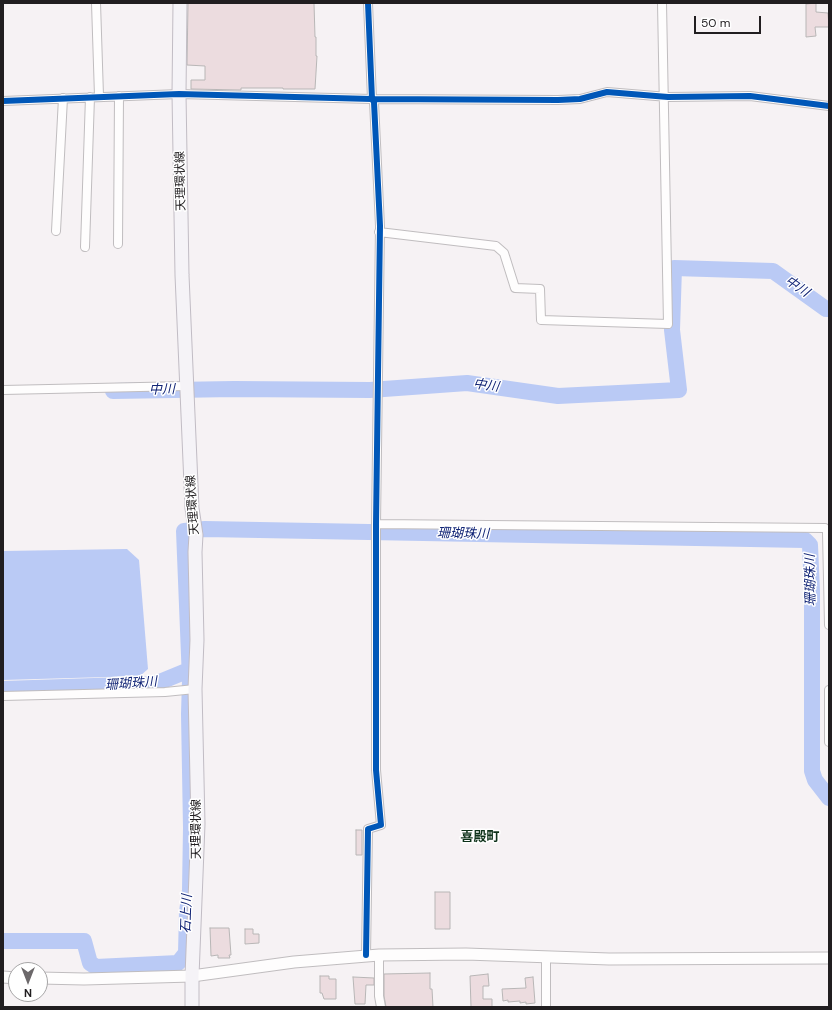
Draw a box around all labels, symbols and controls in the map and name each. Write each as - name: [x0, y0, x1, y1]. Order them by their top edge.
- scale bar: [696, 8, 763, 34]
- text: 50 m: [701, 15, 730, 31]
- street label: 天理環状線: [173, 151, 189, 211]
- water label: 中川: [782, 273, 812, 301]
- water label: 中川: [472, 376, 500, 396]
- water label: 中川: [149, 382, 175, 398]
- street label: 天理環状線: [184, 475, 202, 535]
- water label: 珊瑚珠川: [437, 526, 489, 542]
- water label: 珊瑚珠川: [803, 554, 819, 606]
- water label: 珊瑚珠川: [105, 674, 157, 694]
- street label: 天理環状線: [190, 799, 204, 859]
- district label: 喜殿町: [461, 830, 499, 846]
- water label: 石上川: [179, 894, 195, 934]
- north arrow: [8, 962, 48, 1002]
- text: N: [24, 986, 32, 1000]

